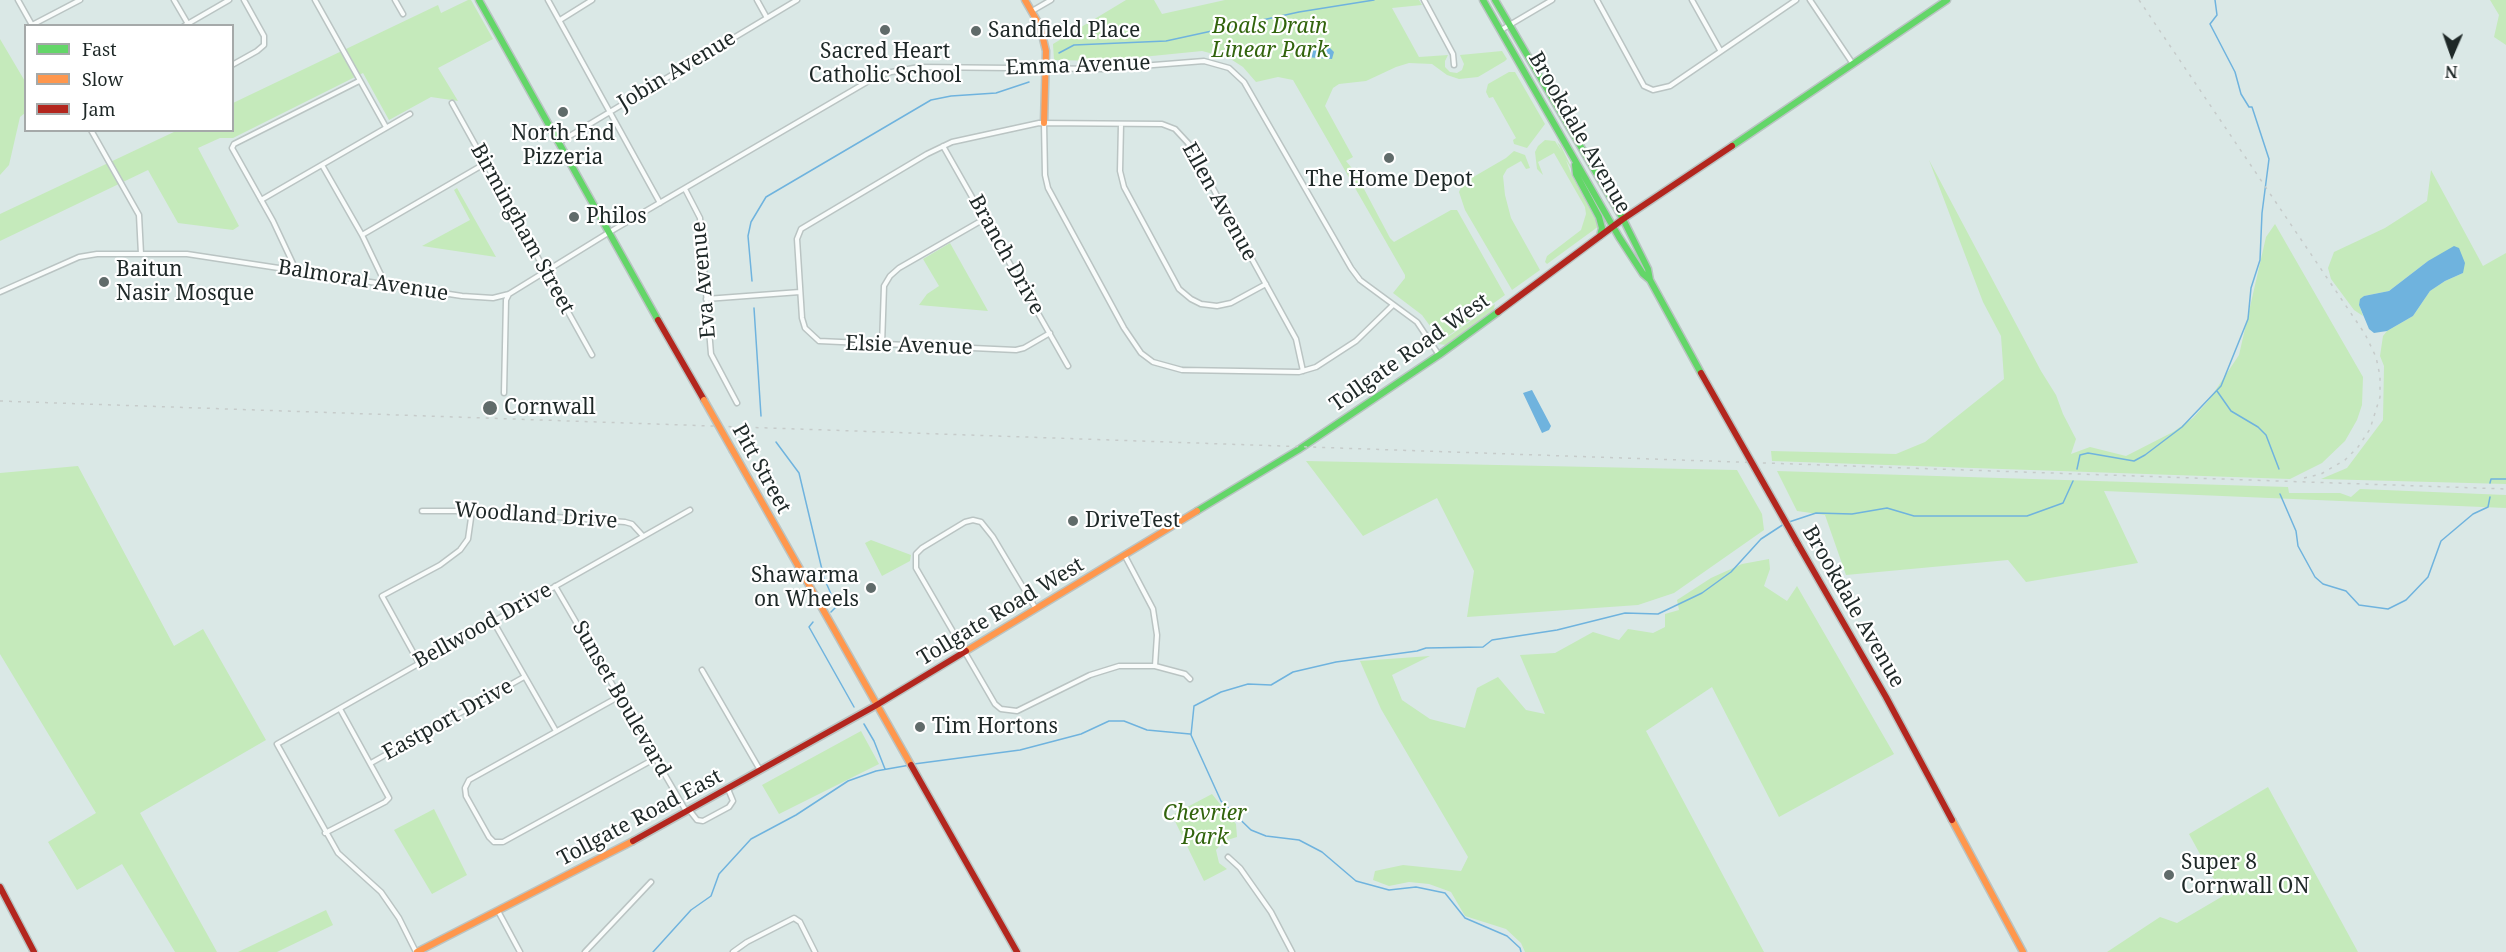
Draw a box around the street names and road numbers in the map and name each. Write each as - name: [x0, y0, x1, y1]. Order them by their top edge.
- street label: Jobin Avenue: [613, 26, 741, 116]
- street label: Brookdale Avenue: [1522, 48, 1636, 218]
- street label: Emma Avenue: [1005, 51, 1151, 81]
- street label: Ellen Avenue: [1176, 138, 1262, 266]
- street label: Birmingham Street: [465, 139, 579, 319]
- street label: Branch Drive: [963, 191, 1049, 319]
- street label: Eva Avenue: [686, 220, 722, 340]
- street label: Balmoral Avenue: [276, 255, 450, 307]
- street label: Tollgate Road West: [1325, 288, 1495, 418]
- street label: Elsie Avenue: [845, 331, 973, 361]
- street label: Pitt Street: [726, 420, 796, 518]
- street label: Woodland Drive: [454, 498, 618, 534]
- street label: Brookdale Avenue: [1796, 522, 1910, 692]
- street label: Tollgate Road West: [913, 553, 1089, 671]
- street label: Bellwood Drive: [410, 578, 556, 674]
- street label: Sunset Boulevard: [566, 617, 676, 781]
- street label: Eastport Drive: [379, 674, 517, 766]
- street label: Tollgate Road East: [554, 764, 726, 872]

